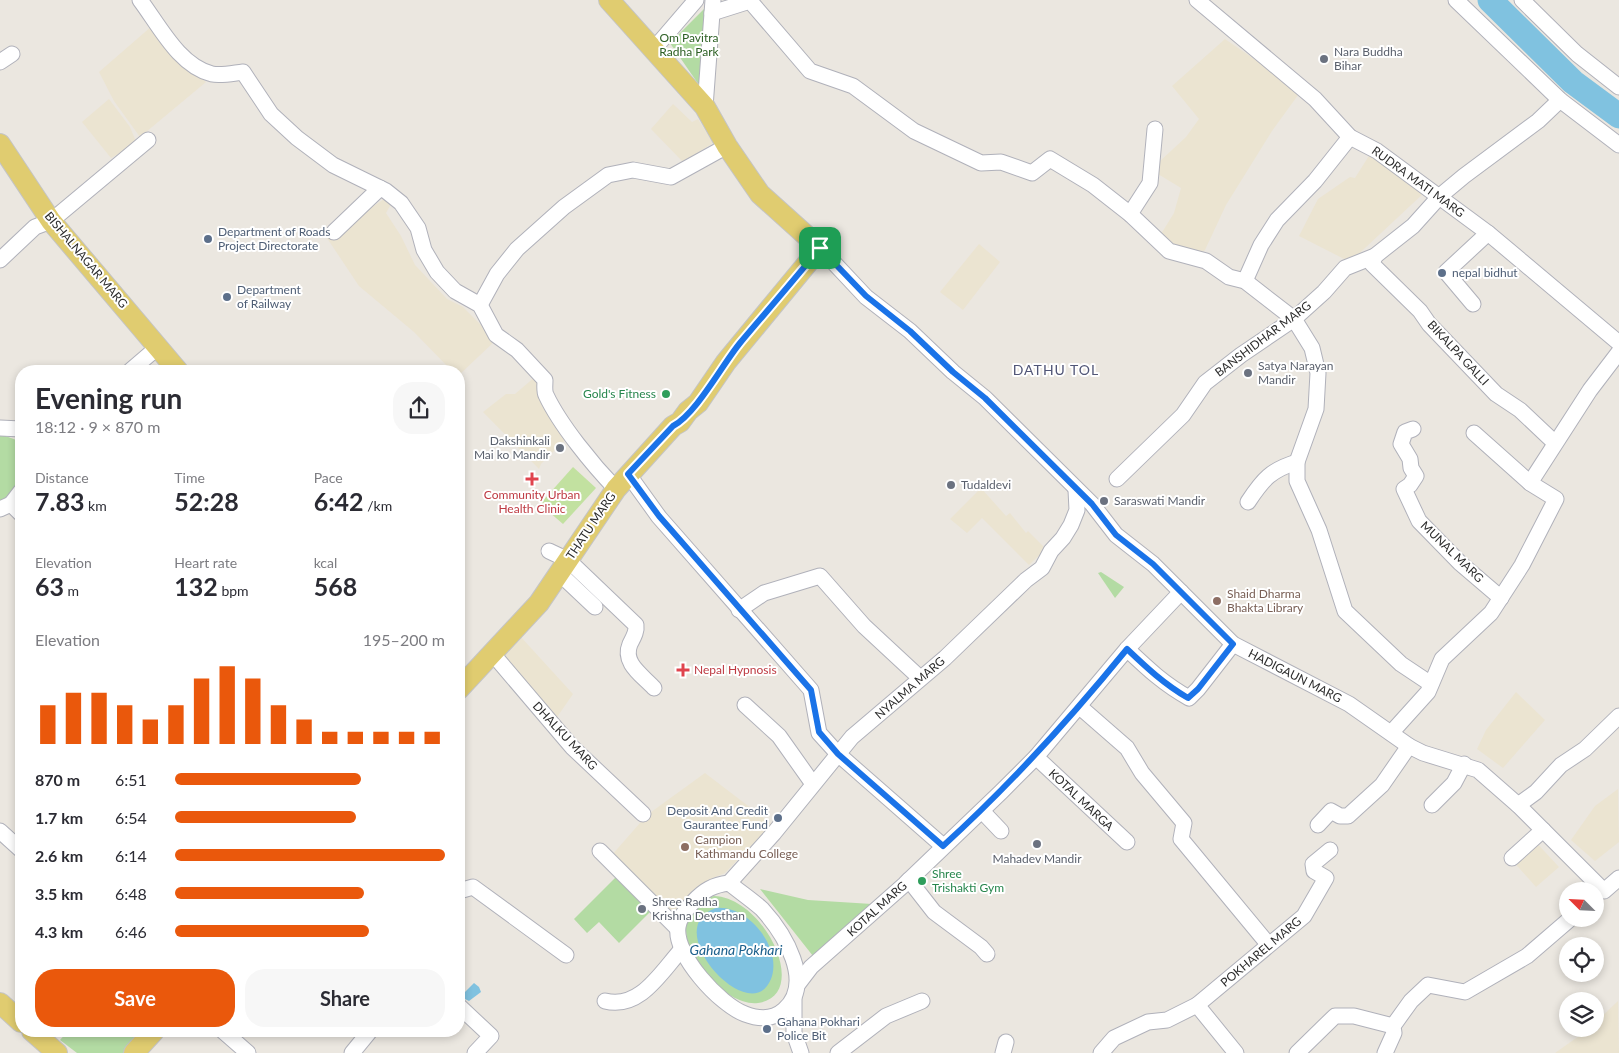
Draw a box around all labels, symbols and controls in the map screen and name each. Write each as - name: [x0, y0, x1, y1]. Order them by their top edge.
- park label: Om Pavitra Radha Park: [659, 30, 720, 59]
- place label: Nara Buddha Bihar: [1334, 44, 1403, 73]
- marker: Nara Buddha Bihar: [1318, 53, 1330, 65]
- street label: RUDRA MATI MARG: [1369, 143, 1468, 220]
- street label: BISHALNAGAR MARG: [42, 209, 131, 311]
- place label: Department of Roads Project Directorate: [218, 224, 330, 253]
- pin: [799, 227, 841, 269]
- marker: Department of Roads Project Directorate: [202, 233, 214, 245]
- icon: arrive: [806, 234, 834, 262]
- place label: nepal bidhut: [1452, 265, 1518, 280]
- marker: nepal bidhut: [1436, 267, 1448, 279]
- place label: Department of Railway: [237, 282, 302, 311]
- marker: Department of Railway: [221, 291, 233, 303]
- street label: BANSHIDHAR MARG: [1212, 297, 1314, 380]
- street label: BIKALPA GALLI: [1424, 317, 1492, 388]
- place label: Satya Narayan Mandir: [1258, 358, 1333, 387]
- district label: DATHU TOL: [1013, 361, 1099, 378]
- marker: Satya Narayan Mandir: [1242, 367, 1254, 379]
- text: Evening run: [35, 381, 182, 415]
- button: share: [393, 382, 445, 434]
- place label: Gold's Fitness: [583, 386, 656, 401]
- marker: Gold's Fitness: [660, 388, 672, 400]
- text: 18:12 · 9 × 870 m: [35, 417, 160, 436]
- place label: Dakshinkali Mai ko Mandir: [474, 433, 551, 462]
- marker: Dakshinkali Mai ko Mandir: [554, 442, 566, 454]
- text: Distance: [35, 469, 89, 486]
- text: Time: [174, 469, 205, 486]
- text: Pace: [314, 469, 343, 486]
- marker: Community Urban Health Clinic: [525, 472, 539, 486]
- place label: Tudaldevi: [961, 477, 1011, 492]
- marker: Tudaldevi: [945, 479, 957, 491]
- text: 7.83: [35, 486, 84, 516]
- text: 52:28: [174, 486, 239, 516]
- text: 6:42: [314, 486, 364, 516]
- place label: Community Urban Health Clinic: [484, 487, 580, 516]
- street label: THATU MARG: [563, 489, 619, 562]
- place label: Saraswati Mandir: [1114, 493, 1206, 508]
- marker: Saraswati Mandir: [1098, 495, 1110, 507]
- text: km: [84, 497, 107, 514]
- text: /km: [364, 497, 392, 514]
- street label: MUNAL MARG: [1418, 518, 1487, 586]
- text: Elevation: [35, 554, 92, 571]
- text: Heart rate: [174, 554, 237, 571]
- text: kcal: [314, 554, 337, 571]
- text: 63: [35, 571, 64, 601]
- text: 132: [174, 571, 218, 601]
- text: 568: [314, 571, 357, 601]
- text: m: [64, 582, 79, 599]
- text: bpm: [218, 582, 249, 599]
- place label: Shaid Dharma Bhakta Library: [1227, 586, 1304, 615]
- marker: Shaid Dharma Bhakta Library: [1211, 595, 1223, 607]
- text: Elevation: [35, 630, 100, 649]
- text: 195–200 m: [363, 630, 445, 649]
- street label: HADIGAUN MARG: [1246, 646, 1345, 706]
- street label: NYALMA MARG: [872, 653, 948, 722]
- place label: Nepal Hypnosis: [694, 662, 777, 677]
- marker: Nepal Hypnosis: [676, 663, 690, 677]
- street label: DHALKU MARG: [530, 698, 601, 773]
- street label: KOTAL MARGA: [1046, 766, 1118, 834]
- text: 870 m: [35, 770, 80, 789]
- text: 6:51: [115, 770, 147, 789]
- place label: Deposit And Credit Gaurantee Fund: [667, 803, 769, 832]
- text: 1.7 km: [35, 808, 83, 827]
- text: 6:54: [115, 808, 147, 827]
- marker: Deposit And Credit Gaurantee Fund: [772, 812, 784, 824]
- place label: Campion Kathmandu College: [695, 832, 798, 861]
- marker: Mahadev Mandir: [1031, 838, 1043, 850]
- marker: Campion Kathmandu College: [679, 841, 691, 853]
- text: 2.6 km: [35, 846, 83, 865]
- text: 6:14: [115, 846, 147, 865]
- place label: Mahadev Mandir: [992, 851, 1082, 866]
- place label: Shree Trishakti Gym: [932, 866, 1004, 895]
- marker: Shree Trishakti Gym: [916, 875, 928, 887]
- street label: KOTAL MARG: [844, 878, 910, 939]
- north arrow: [1559, 882, 1604, 928]
- map controls: [1559, 882, 1604, 1037]
- text: 3.5 km: [35, 884, 83, 903]
- text: 6:48: [115, 884, 147, 903]
- place label: Shree Radha Krishna Devsthan: [652, 894, 745, 923]
- marker: Shree Radha Krishna Devsthan: [636, 903, 648, 915]
- street label: POKHAREL MARG: [1217, 913, 1304, 990]
- text: 4.3 km: [35, 922, 83, 941]
- text: 6:46: [115, 922, 147, 941]
- button: locate: [1559, 937, 1604, 982]
- water label: Gahana Pokhari: [689, 941, 783, 958]
- button: Save: [35, 969, 235, 1027]
- button: Share: [245, 969, 445, 1027]
- button: layers: [1559, 992, 1604, 1037]
- place label: Gahana Pokhari Police Bit: [777, 1014, 860, 1043]
- marker: Gahana Pokhari Police Bit: [761, 1023, 773, 1035]

